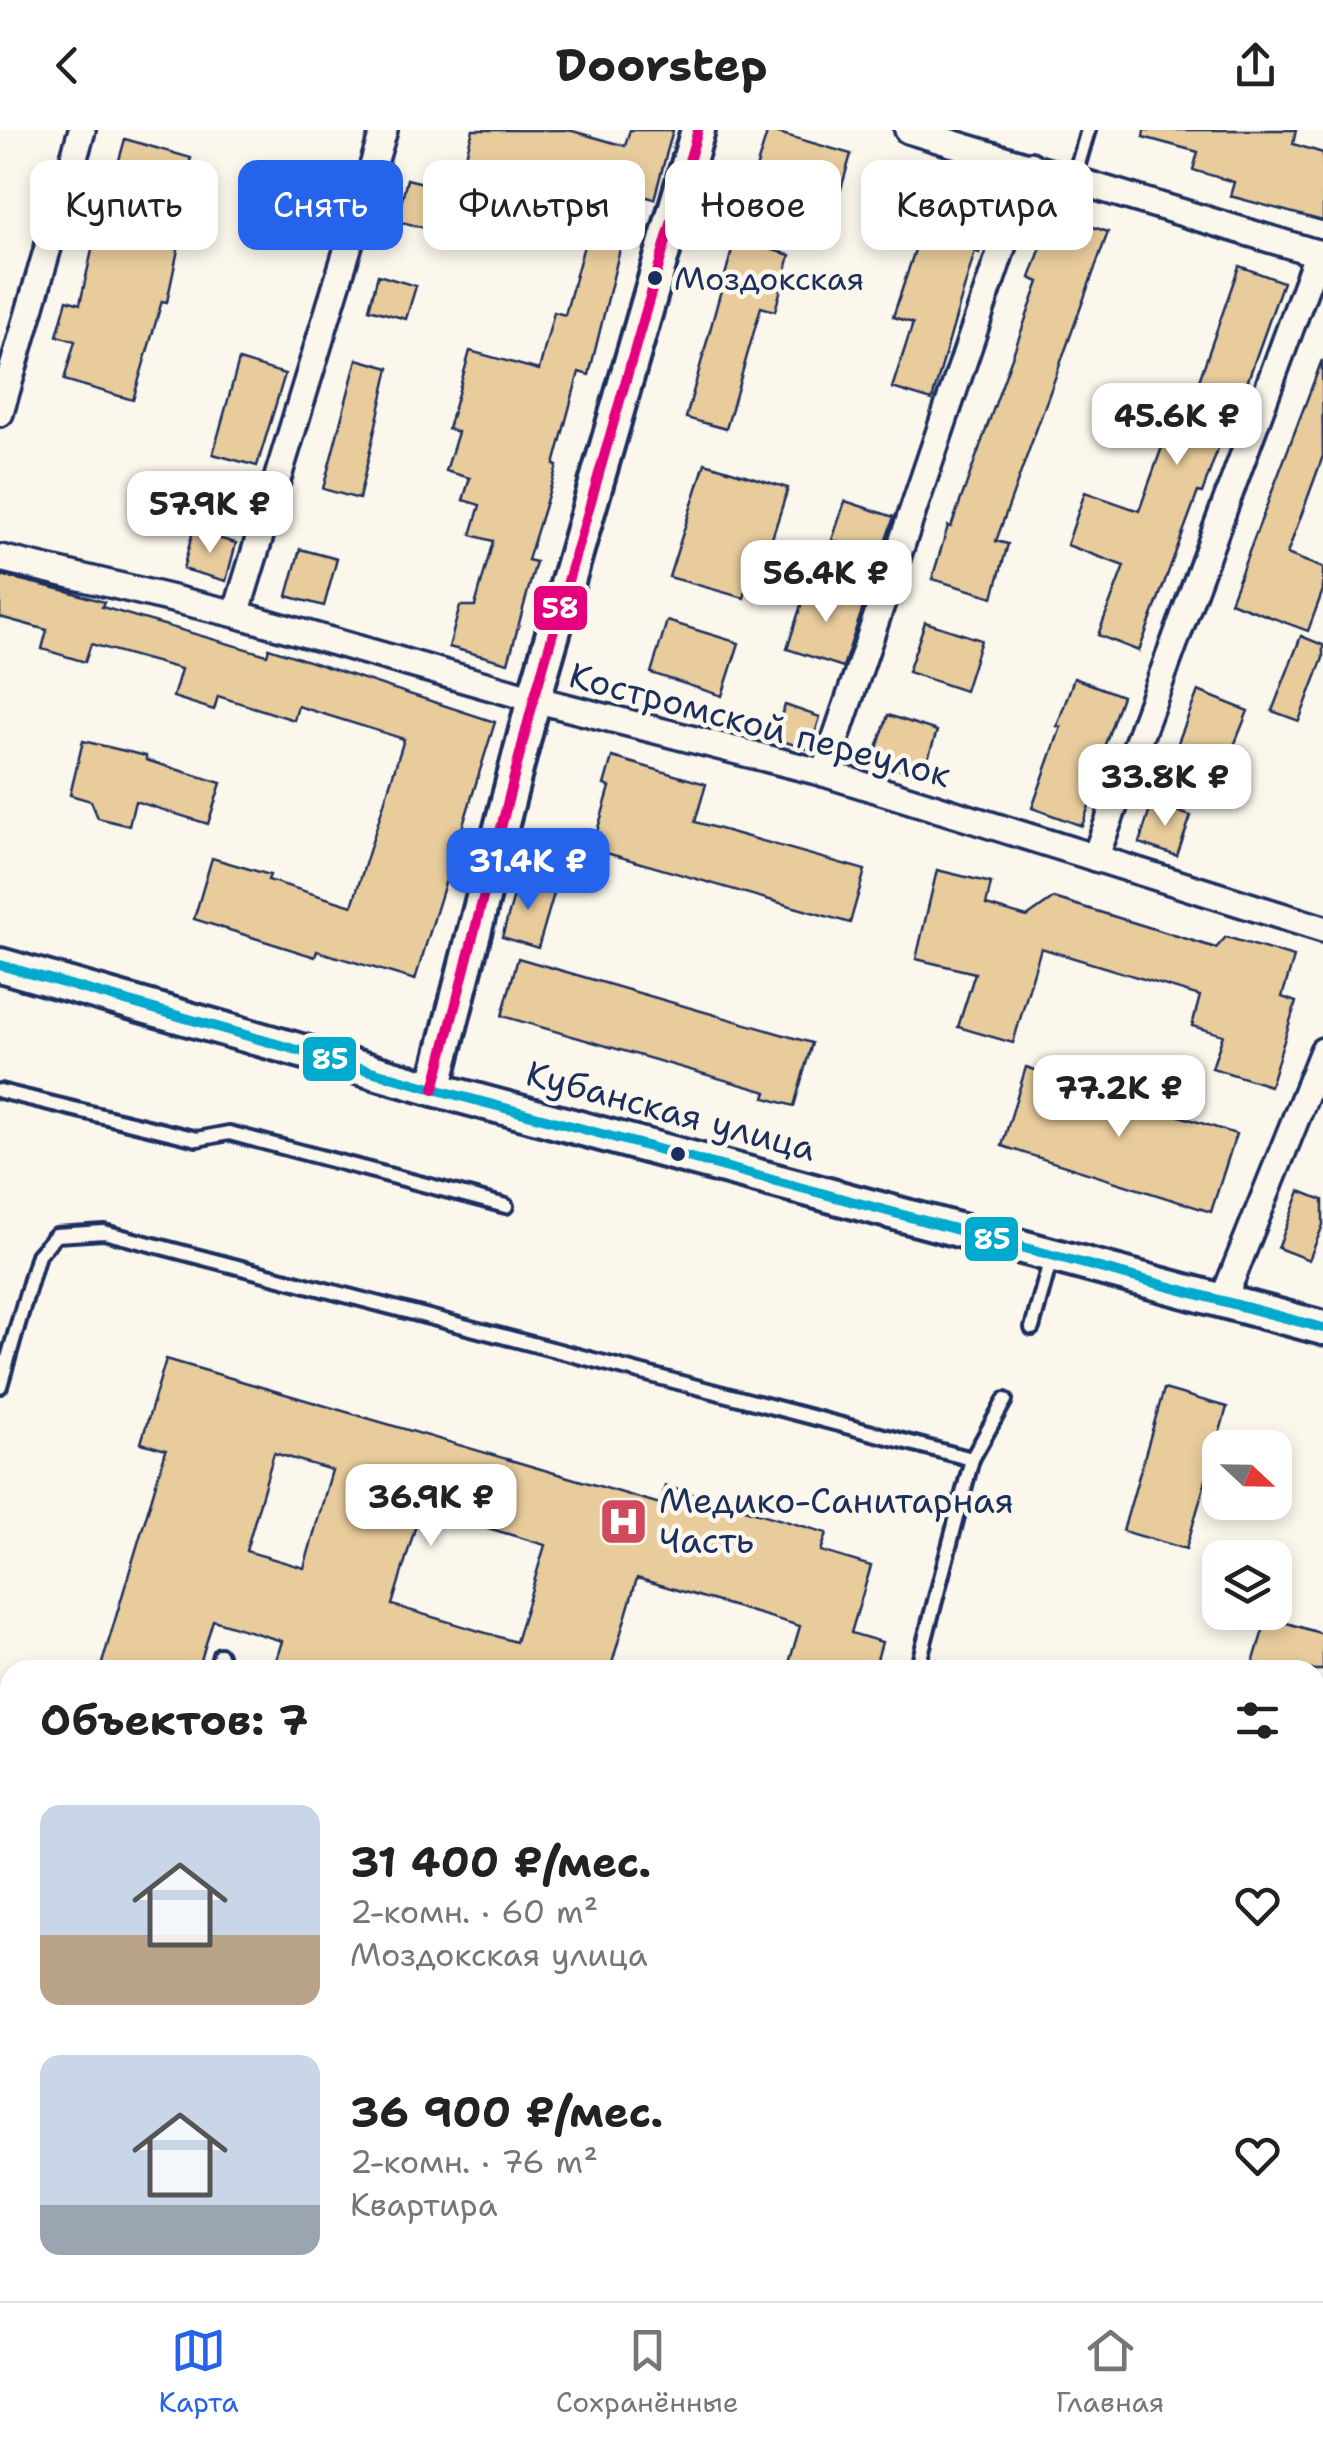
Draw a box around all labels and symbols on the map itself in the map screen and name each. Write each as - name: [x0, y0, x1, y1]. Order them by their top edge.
- place label: Моздокская: [674, 257, 864, 300]
- marker: Моздокская: [645, 268, 665, 288]
- pin: 45.6K ₽: [1085, 383, 1269, 468]
- pin: 57.9K ₽: [118, 471, 302, 556]
- pin: 56.4K ₽: [734, 540, 918, 625]
- line badge: 58: [532, 584, 589, 632]
- text: 58: [541, 589, 579, 627]
- street label: Костромской переулок: [564, 651, 956, 798]
- pin: 33.8K ₽: [1073, 744, 1257, 829]
- pin: 31.4K ₽: [436, 828, 620, 913]
- line badge: 85: [301, 1035, 358, 1083]
- text: 85: [311, 1040, 349, 1078]
- street label: Кубанская улица: [521, 1049, 821, 1172]
- pin: 77.2K ₽: [1027, 1055, 1211, 1140]
- unlabelled marker: [668, 1144, 688, 1164]
- line badge: 85: [963, 1215, 1020, 1263]
- text: 85: [973, 1220, 1011, 1258]
- north arrow: [1202, 1430, 1292, 1520]
- pin: 36.9K ₽: [339, 1464, 523, 1549]
- place label: Медико-Санитарная Часть: [659, 1477, 1014, 1564]
- hospital icon: Медико-Санитарная Часть: [598, 1495, 650, 1547]

